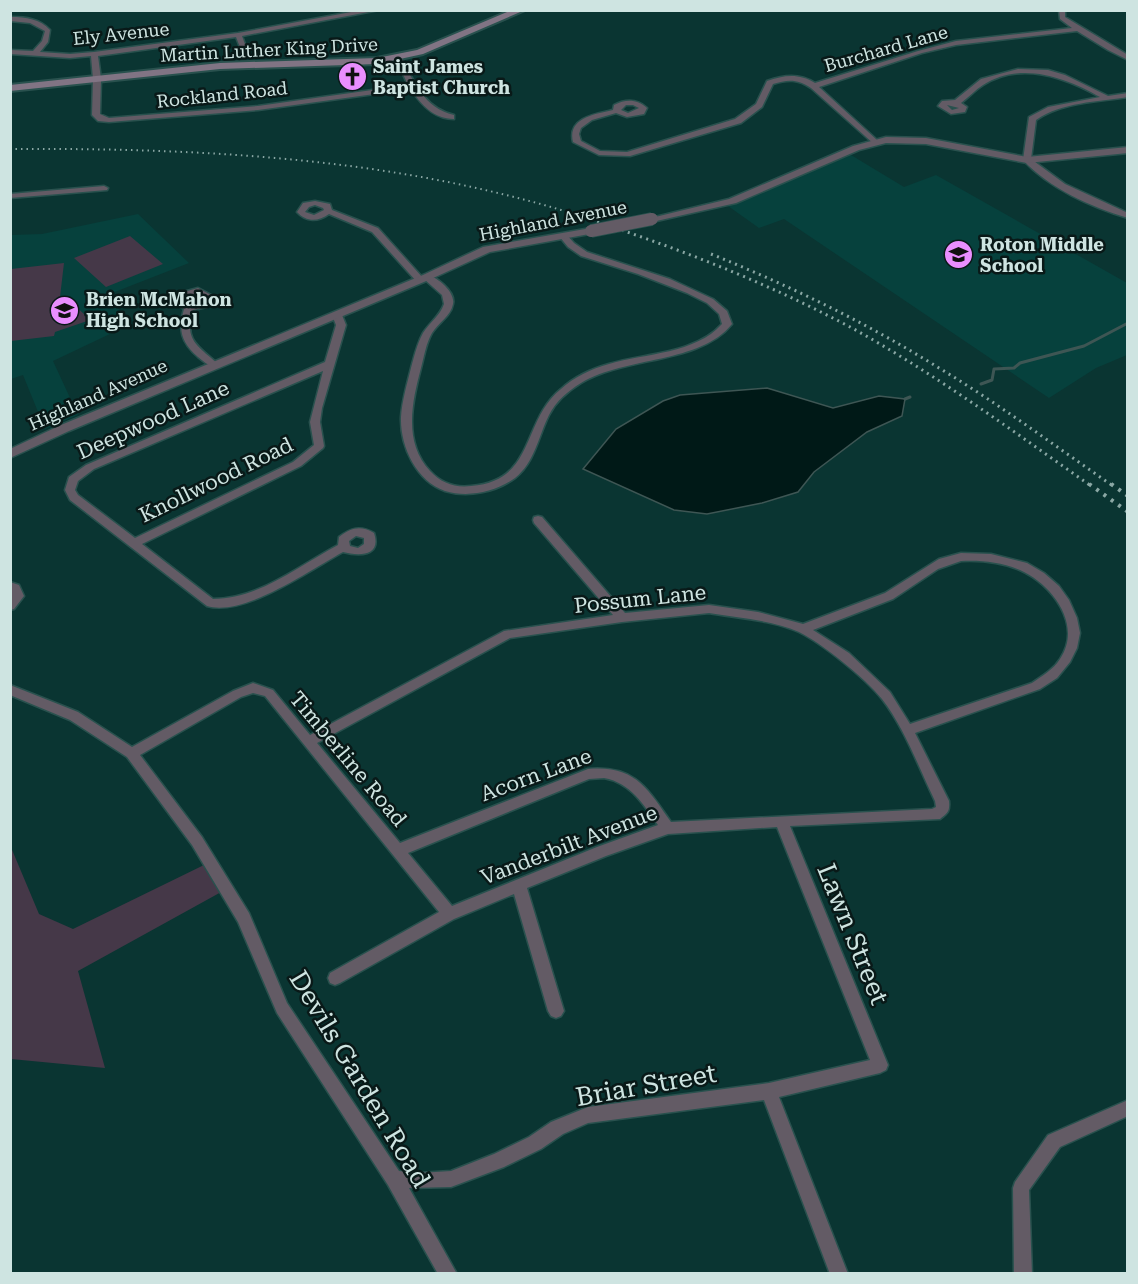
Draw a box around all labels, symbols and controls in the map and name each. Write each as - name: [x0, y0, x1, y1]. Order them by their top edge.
- street label: Ely Avenue: [72, 18, 170, 49]
- street label: Burchard Lane: [822, 21, 950, 76]
- street label: Martin Luther King Drive: [160, 33, 378, 66]
- place label: Saint James Baptist Church: [373, 56, 510, 98]
- church icon: Saint James Baptist Church: [336, 61, 368, 93]
- street label: Rockland Road: [155, 77, 289, 112]
- street label: Highland Avenue: [477, 196, 629, 245]
- place label: Roton Middle School: [980, 234, 1104, 276]
- school or university icon: Roton Middle School: [943, 239, 975, 271]
- place label: Brien McMahon High School: [86, 289, 232, 331]
- school or university icon: Brien McMahon High School: [49, 294, 81, 326]
- street label: Highland Avenue: [25, 354, 171, 435]
- street label: Deepwood Lane: [73, 376, 233, 464]
- street label: Knollwood Road: [135, 432, 297, 528]
- street label: Possum Lane: [573, 580, 707, 618]
- street label: Timberline Road: [285, 687, 412, 832]
- street label: Acorn Lane: [477, 744, 595, 806]
- street label: Vanderbilt Avenue: [477, 800, 661, 890]
- street label: Lawn Street: [811, 859, 895, 1009]
- street label: Devils Garden Road: [283, 965, 437, 1193]
- street label: Briar Street: [573, 1058, 719, 1112]

